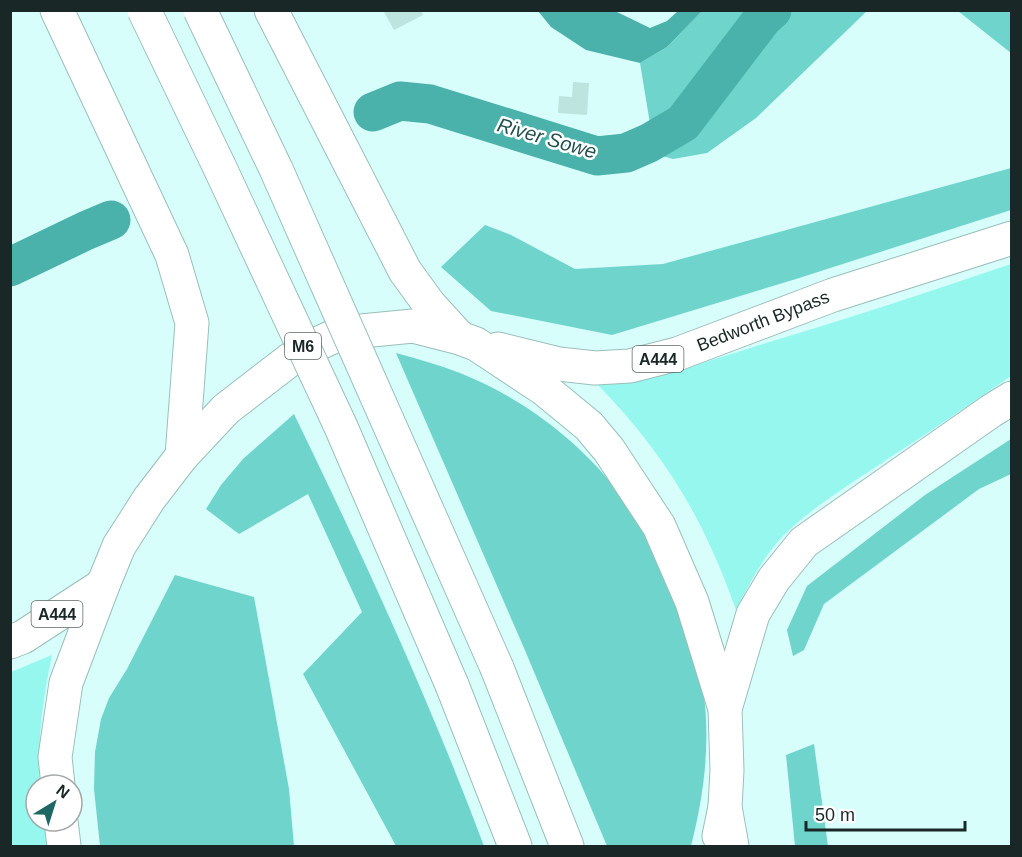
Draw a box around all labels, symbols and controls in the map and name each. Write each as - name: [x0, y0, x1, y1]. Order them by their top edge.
- water label: River Sowe: [495, 113, 599, 163]
- street label: Bedworth Bypass: [694, 287, 832, 355]
- road number: M6: [285, 333, 321, 359]
- road number: A444: [632, 346, 684, 372]
- road number: A444: [32, 601, 82, 627]
- north arrow: [24, 773, 84, 833]
- text: N: [53, 781, 73, 802]
- scale bar: [806, 794, 965, 832]
- text: 50 m: [815, 805, 855, 825]

